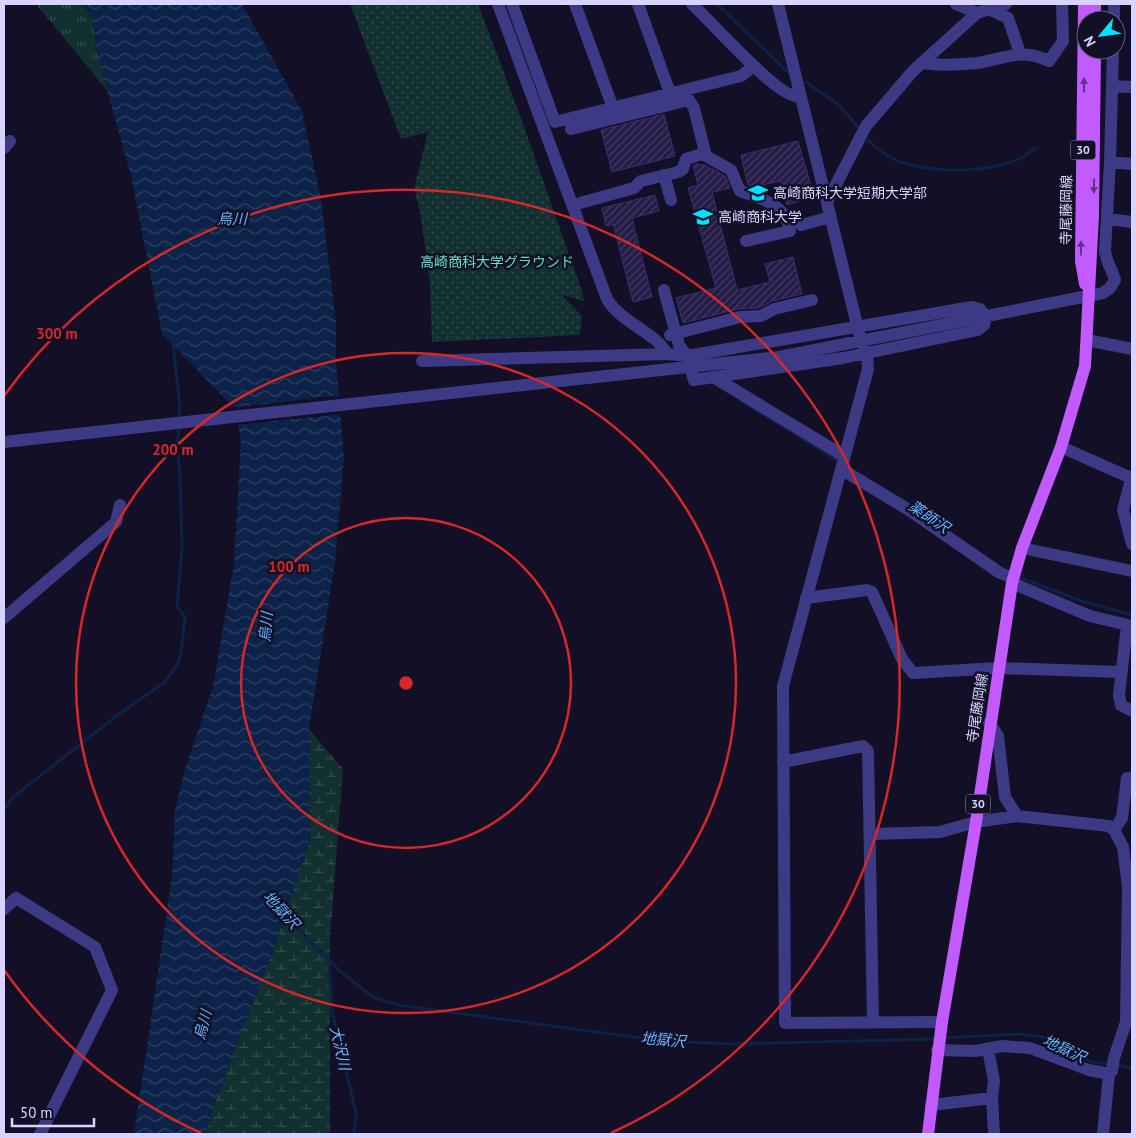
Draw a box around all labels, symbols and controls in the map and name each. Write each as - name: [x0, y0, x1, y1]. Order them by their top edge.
- north arrow: [1076, 10, 1126, 60]
- text: N: [1080, 33, 1100, 50]
- one-way arrow: [1080, 77, 1088, 93]
- road number: 30: [1070, 140, 1096, 160]
- street label: 寺尾藤岡線: [1056, 175, 1076, 245]
- one-way arrow: [1090, 178, 1098, 194]
- school or university icon: 高崎商科大学短期大学部: [747, 182, 769, 204]
- place label: 高崎商科大学短期大学部: [773, 184, 927, 202]
- school or university icon: 高崎商科大学: [692, 206, 714, 228]
- place label: 高崎商科大学: [718, 208, 802, 226]
- water label: 烏川: [217, 209, 249, 228]
- one-way arrow: [1077, 240, 1085, 256]
- park label: 高崎商科大学グラウンド: [420, 253, 574, 271]
- text: 300 m: [36, 324, 78, 343]
- text: 200 m: [152, 440, 194, 459]
- water label: 薬師沢: [905, 496, 955, 538]
- text: 100 m: [268, 557, 310, 576]
- water label: 烏川: [255, 609, 276, 643]
- street label: 寺尾藤岡線: [963, 672, 991, 744]
- centre of rings: [397, 674, 415, 692]
- road number: 30: [966, 794, 990, 814]
- water label: 地獄沢: [259, 887, 305, 934]
- water label: 烏川: [189, 1006, 216, 1042]
- water label: 大沢川: [326, 1024, 355, 1074]
- water label: 地獄沢: [640, 1028, 688, 1051]
- water label: 地獄沢: [1040, 1030, 1090, 1068]
- scale bar: [12, 1096, 95, 1128]
- text: 50 m: [20, 1103, 53, 1122]

